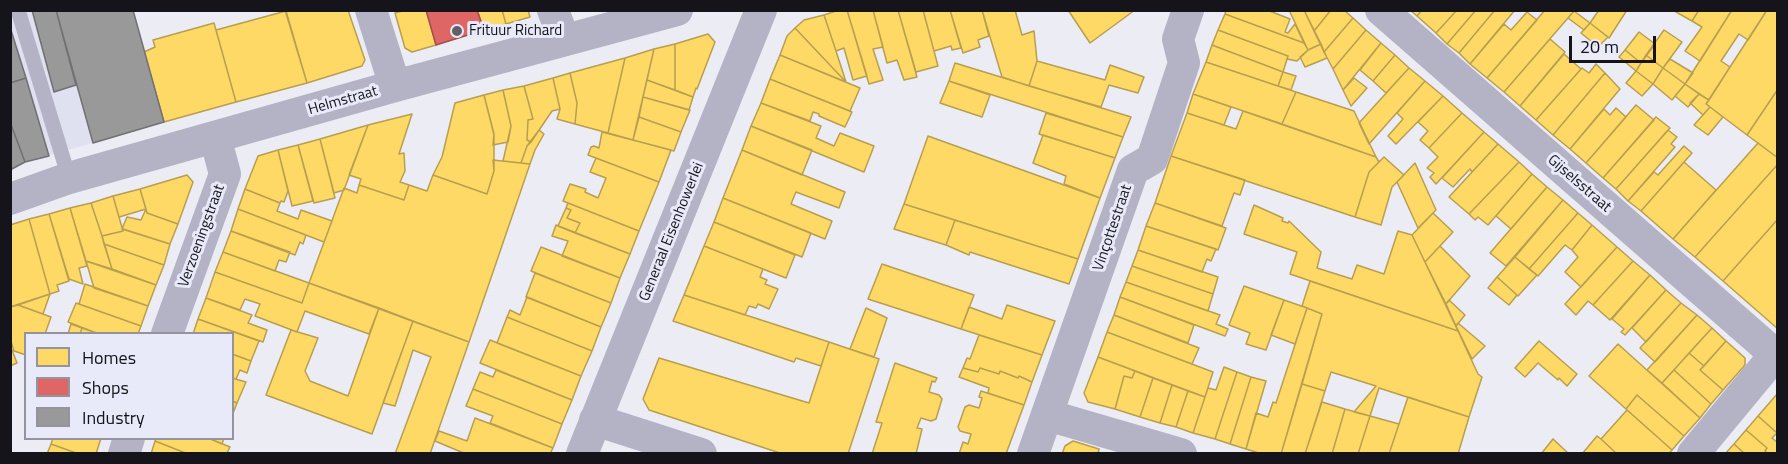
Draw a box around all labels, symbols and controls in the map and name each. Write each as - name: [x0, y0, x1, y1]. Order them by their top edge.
- place label: Frituur Richard: [469, 22, 562, 40]
- marker: Frituur Richard: [450, 24, 464, 38]
- scale bar: [1572, 24, 1659, 62]
- text: 20 m: [1580, 33, 1619, 60]
- street label: Helmstraat: [306, 83, 380, 119]
- street label: Gijselsstraat: [1543, 151, 1615, 217]
- street label: Generaal Eisenhowerlei: [636, 160, 708, 304]
- street label: Verzoeningstraat: [175, 182, 229, 290]
- street label: Vinçottestraat: [1090, 182, 1136, 274]
- legend: [24, 332, 234, 440]
- text: Homes: [82, 344, 136, 371]
- text: Shops: [82, 374, 129, 401]
- text: Industry: [82, 404, 145, 431]

